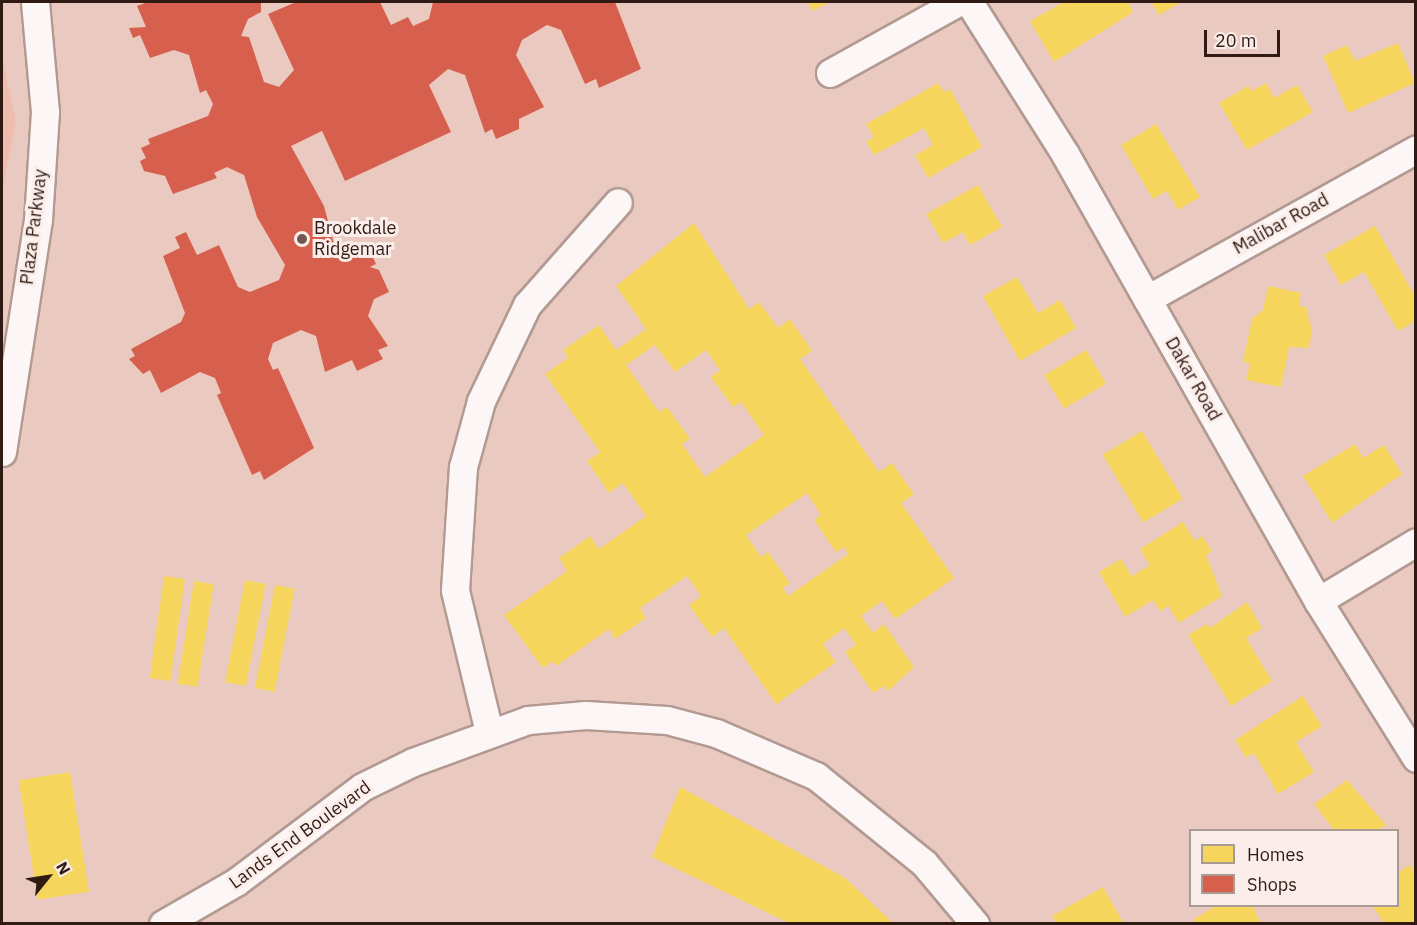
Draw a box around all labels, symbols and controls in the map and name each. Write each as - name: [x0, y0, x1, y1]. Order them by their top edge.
- scale bar: [1207, 18, 1284, 56]
- text: 20 m: [1215, 29, 1257, 52]
- street label: Plaza Parkway: [16, 168, 52, 286]
- street label: Malibar Road: [1229, 189, 1333, 259]
- place label: Brookdale Ridgemar: [314, 218, 396, 260]
- marker: Brookdale Ridgemar: [295, 232, 309, 246]
- street label: Dakar Road: [1160, 333, 1226, 425]
- street label: Lands End Boulevard: [225, 776, 375, 894]
- legend: [1189, 829, 1399, 907]
- text: Homes: [1247, 843, 1304, 866]
- north arrow: [18, 847, 78, 907]
- text: N: [52, 858, 75, 878]
- text: Shops: [1247, 873, 1297, 896]

